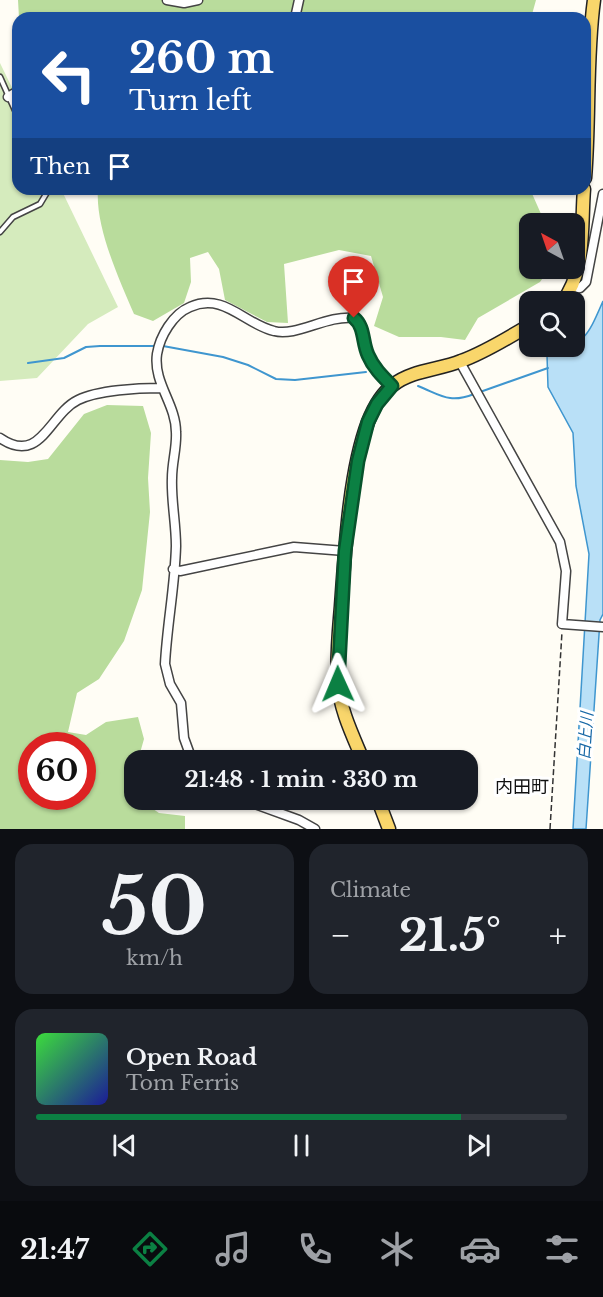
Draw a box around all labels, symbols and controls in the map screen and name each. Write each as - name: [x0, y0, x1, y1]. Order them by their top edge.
- text: 260 m: [129, 32, 274, 84]
- icon: left: [30, 36, 108, 114]
- text: Turn left: [129, 84, 252, 117]
- icon: arrive: [103, 150, 136, 183]
- text: Then: [30, 153, 91, 180]
- north arrow: [519, 213, 585, 279]
- map controls: [519, 213, 585, 357]
- pin: [328, 256, 379, 318]
- icon: arrive: [337, 265, 370, 298]
- button: search: [519, 291, 585, 357]
- position arrow: [306, 652, 370, 716]
- water label: 白上川: [573, 709, 597, 761]
- speed limit sign: 60: [18, 732, 96, 810]
- text: 21:48 · 1 min · 330 m: [184, 766, 418, 793]
- district label: 内田町: [495, 776, 549, 798]
- text: 50: [102, 858, 207, 955]
- text: Climate: [330, 878, 411, 902]
- text: 21.5°: [399, 907, 501, 963]
- text: −: [330, 915, 351, 956]
- text: +: [549, 915, 567, 956]
- text: km/h: [126, 946, 183, 970]
- text: Open Road: [126, 1044, 257, 1071]
- text: Tom Ferris: [126, 1071, 239, 1095]
- icon: previous: [108, 1129, 141, 1162]
- icon: pause: [285, 1129, 318, 1162]
- icon: next: [462, 1129, 495, 1162]
- icon: directions: [129, 1228, 171, 1270]
- icon: music: [212, 1228, 254, 1270]
- icon: phone: [294, 1228, 336, 1270]
- icon: climate: [376, 1228, 418, 1270]
- icon: car: [459, 1228, 501, 1270]
- icon: filters: [541, 1228, 583, 1270]
- text: 21:47: [20, 1233, 89, 1266]

